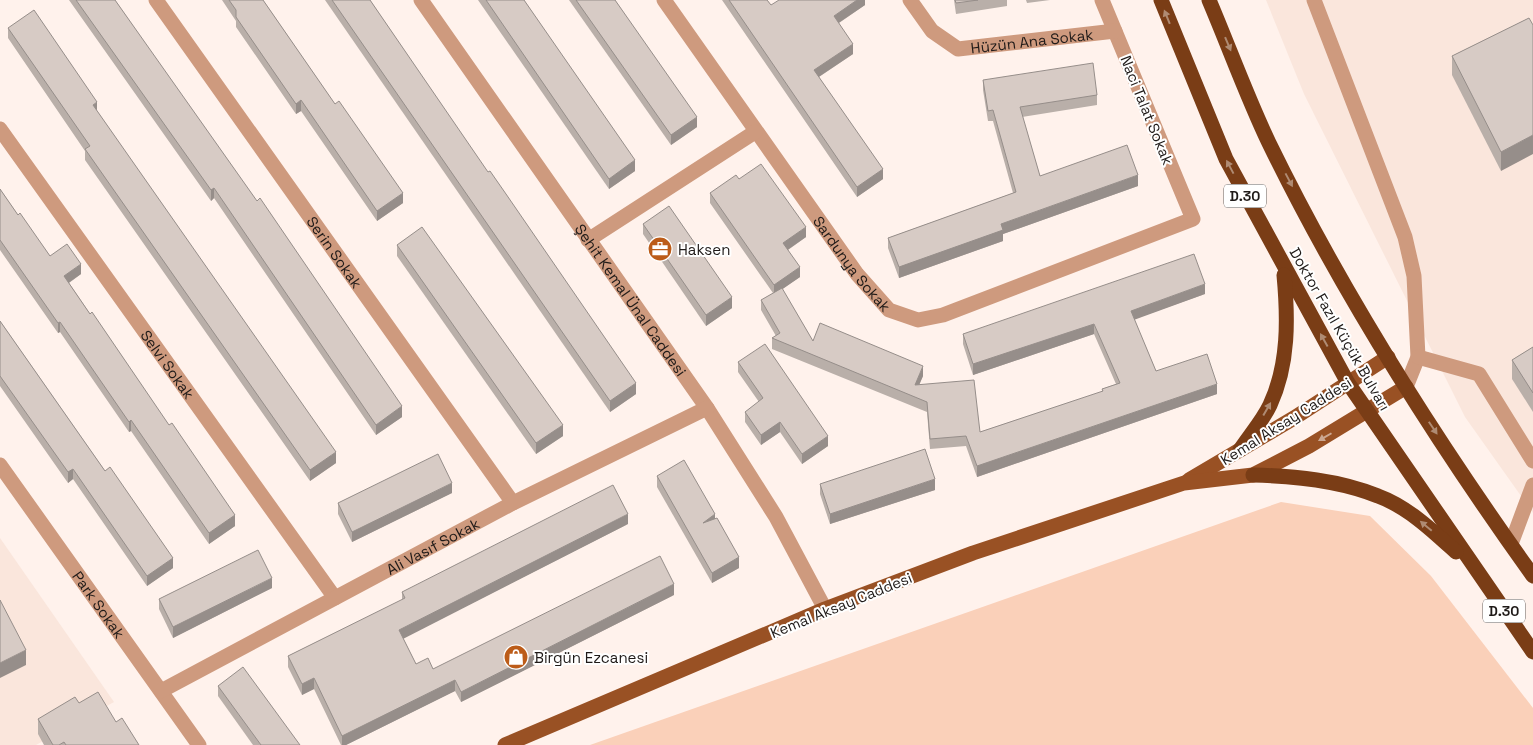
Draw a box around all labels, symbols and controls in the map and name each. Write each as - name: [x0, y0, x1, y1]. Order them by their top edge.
- one-way arrow: [1163, 10, 1171, 24]
- street label: Hüzün Ana Sokak: [970, 24, 1094, 57]
- one-way arrow: [1224, 37, 1232, 51]
- street label: Naci Talat Sokak: [1116, 53, 1178, 167]
- one-way arrow: [1226, 159, 1234, 174]
- one-way arrow: [1285, 173, 1293, 187]
- road number: D.30: [1224, 185, 1266, 208]
- street label: Serin Sokak: [303, 212, 367, 292]
- street label: Sardunya Sokak: [809, 212, 895, 315]
- street label: Şehit Kemal Ünal Caddesi: [571, 220, 691, 380]
- office icon: Haksen: [647, 236, 673, 262]
- place label: Haksen: [678, 240, 730, 259]
- street label: Doktor Fazıl Küçük Bulvarı: [1285, 244, 1395, 414]
- street label: Selvi Sokak: [137, 326, 199, 402]
- one-way arrow: [1320, 333, 1328, 348]
- street label: Kemal Aksay Caddesi: [1217, 373, 1355, 469]
- one-way arrow: [1263, 402, 1271, 417]
- one-way arrow: [1428, 421, 1438, 434]
- one-way arrow: [1317, 433, 1332, 441]
- street label: Ali Vasıf Sokak: [383, 513, 483, 579]
- one-way arrow: [1420, 520, 1433, 531]
- street label: Park Sokak: [69, 567, 129, 642]
- street label: Kemal Aksay Caddesi: [767, 568, 915, 642]
- road number: D.30: [1483, 600, 1525, 622]
- shop icon: Birgün Ezcanesi: [503, 644, 529, 670]
- place label: Birgün Ezcanesi: [534, 648, 648, 667]

